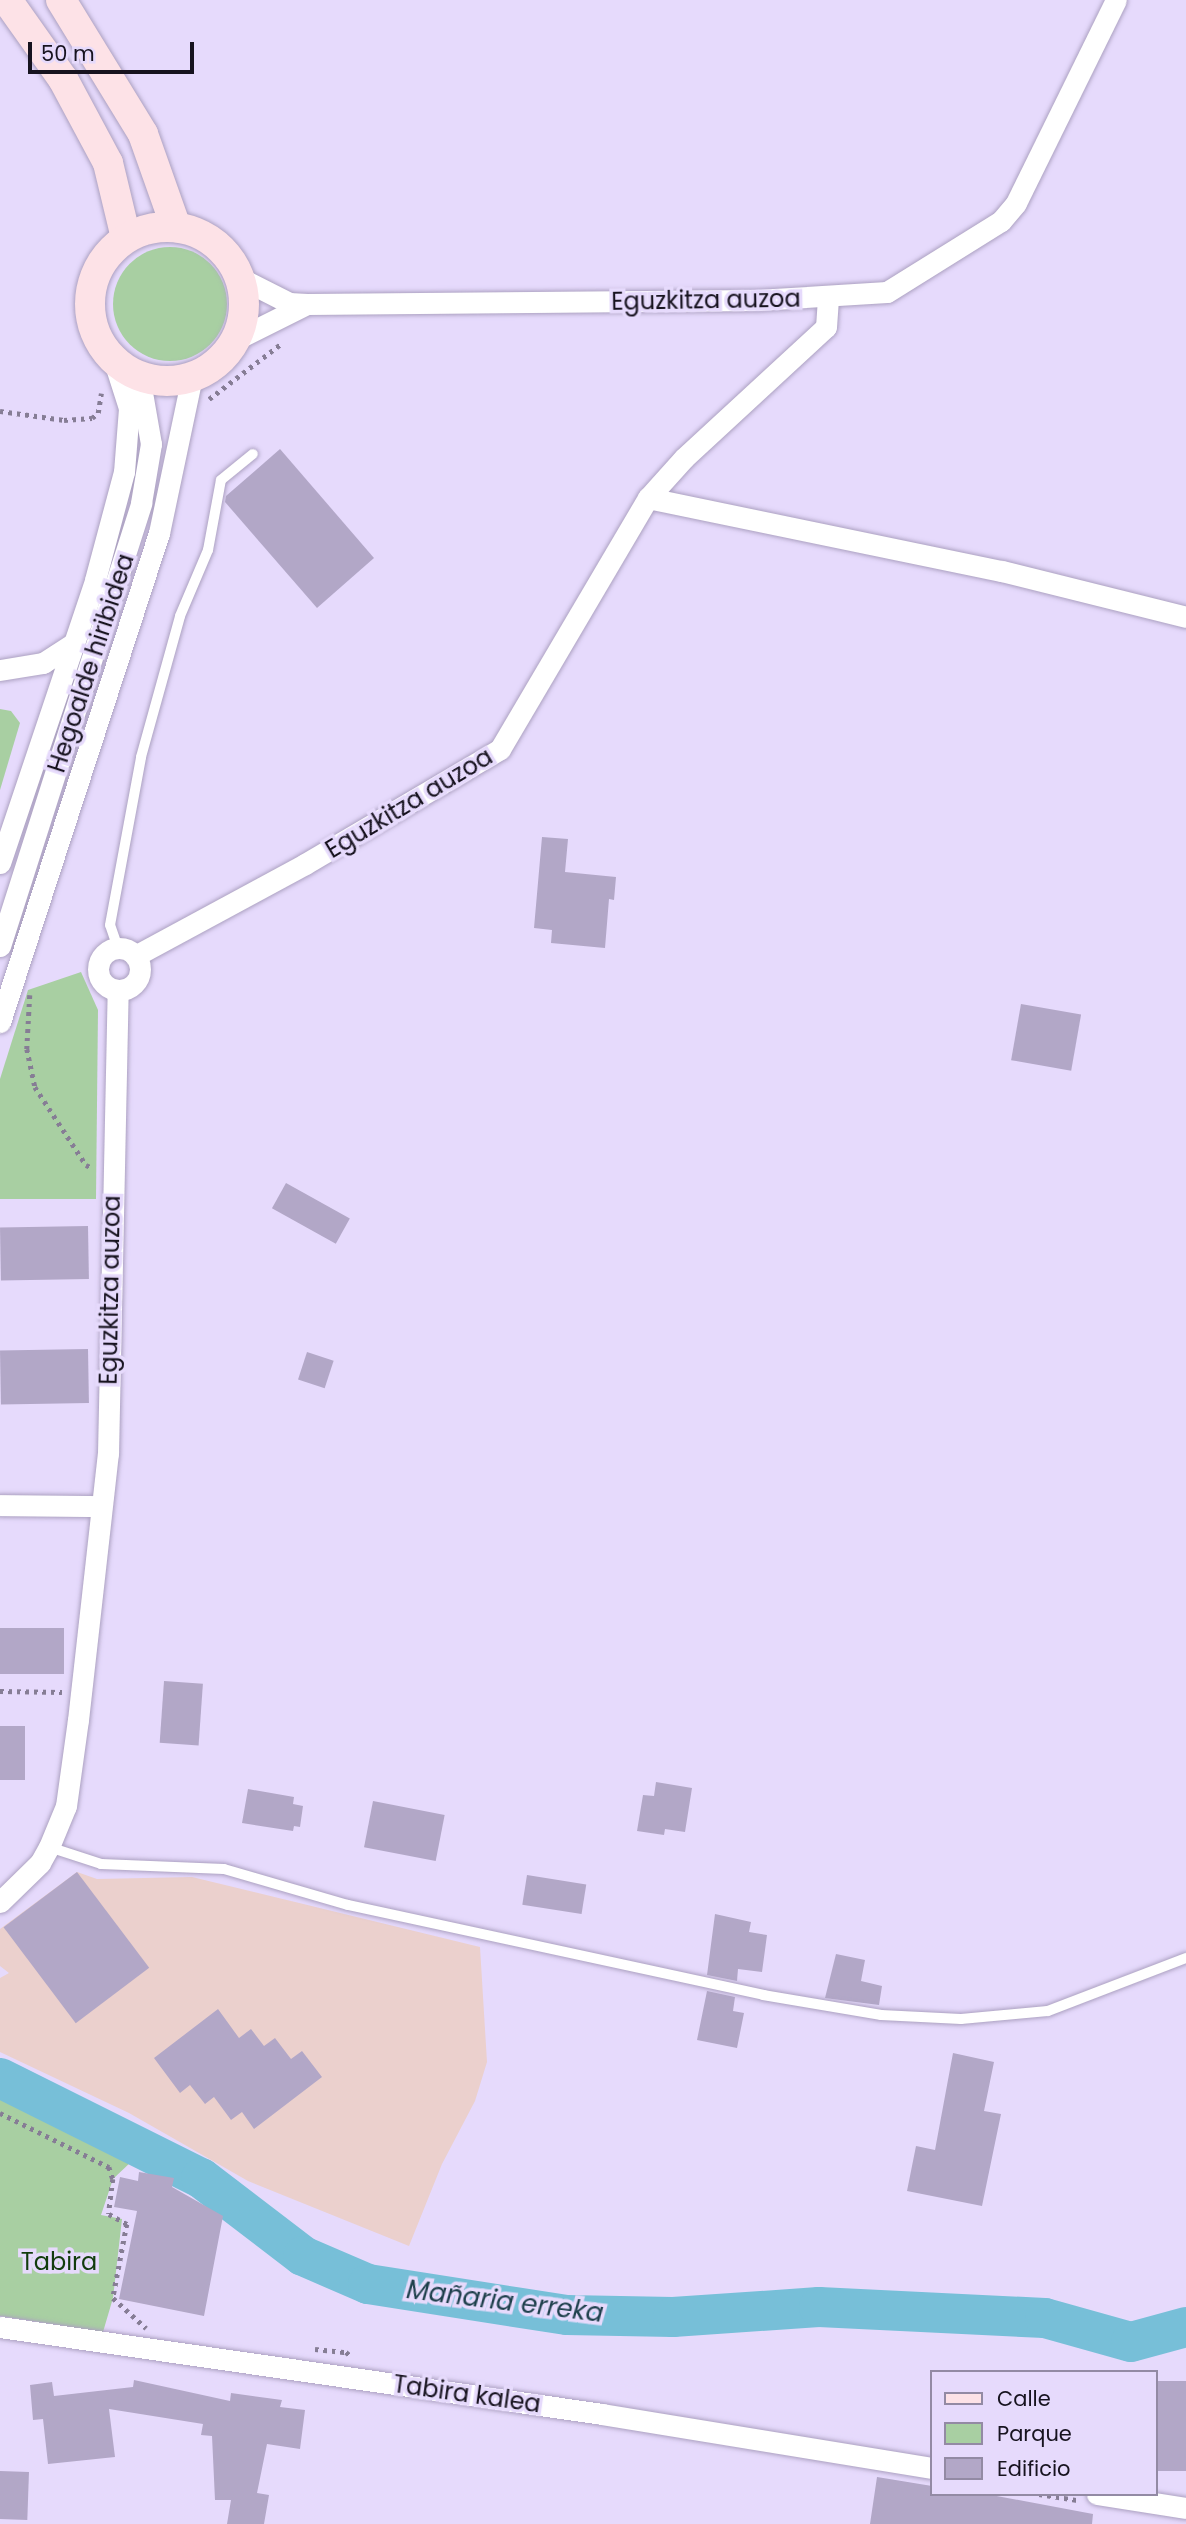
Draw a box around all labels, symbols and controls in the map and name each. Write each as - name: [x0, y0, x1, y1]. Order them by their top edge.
- scale bar: [32, 28, 198, 72]
- text: 50 m: [41, 39, 95, 68]
- street label: Eguzkitza auzoa: [611, 284, 801, 316]
- street label: Hegoalde hiribidea: [42, 550, 140, 776]
- street label: Eguzkitza auzoa: [320, 742, 498, 864]
- street label: Eguzkitza auzoa: [94, 1195, 126, 1385]
- park label: Tabira: [21, 2248, 97, 2276]
- water label: Mañaria erreka: [405, 2274, 605, 2330]
- street label: Tabira kalea: [391, 2369, 543, 2419]
- legend: [930, 2370, 1158, 2496]
- text: Calle: [997, 2384, 1051, 2413]
- text: Parque: [997, 2419, 1072, 2448]
- text: Edificio: [997, 2454, 1071, 2483]

